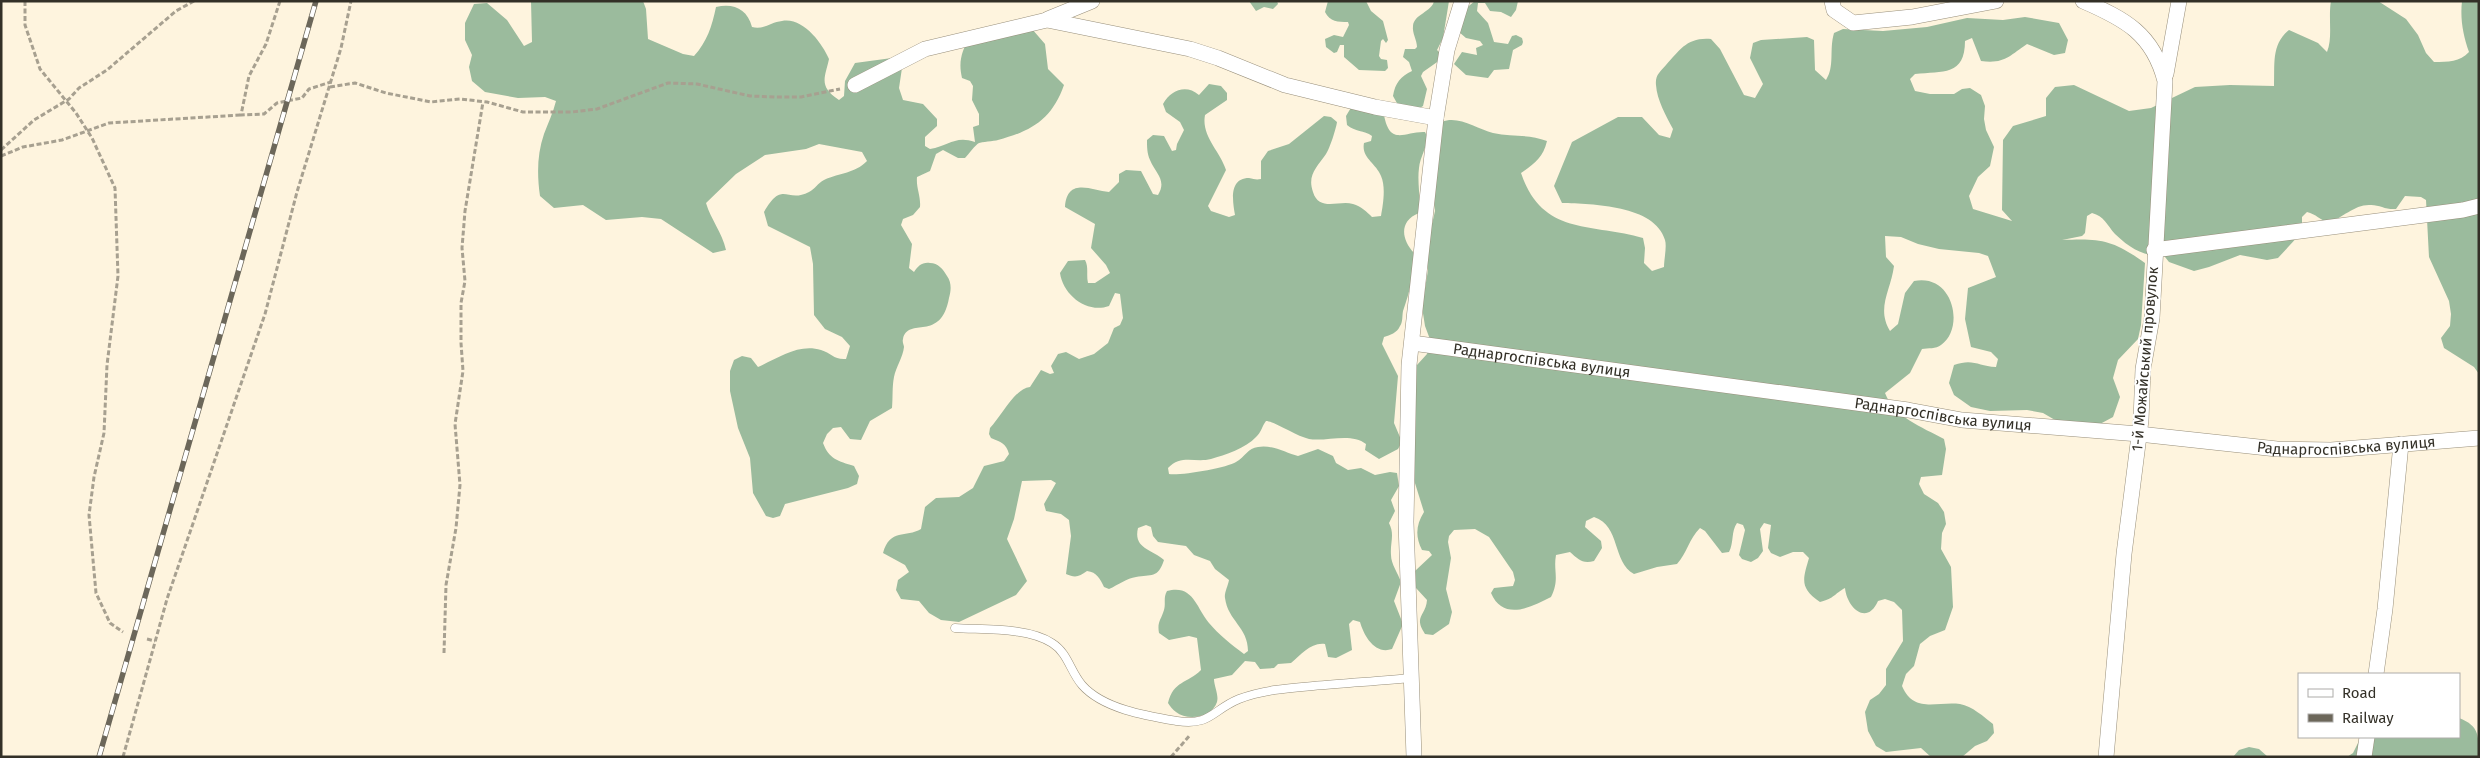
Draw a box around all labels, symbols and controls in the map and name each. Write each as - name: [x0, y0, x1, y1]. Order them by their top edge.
- street label: 1-й Можайський провулок: [2128, 266, 2162, 452]
- street label: Раднаргоспівська вулиця: [1452, 340, 1632, 381]
- street label: Раднаргоспівська вулиця: [1853, 394, 2032, 434]
- street label: Раднаргоспівська вулиця: [2256, 433, 2436, 459]
- legend: [2298, 673, 2460, 738]
- text: Road: [2342, 684, 2377, 702]
- text: Railway: [2342, 709, 2394, 727]

